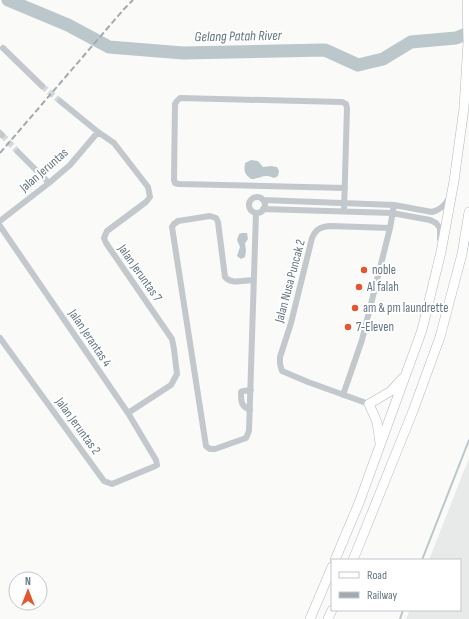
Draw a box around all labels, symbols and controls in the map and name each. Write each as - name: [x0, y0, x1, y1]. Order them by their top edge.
- water label: Gelang Patah River: [194, 27, 283, 45]
- street label: Jalan Jeruntas: [16, 144, 72, 196]
- street label: Jalan Nusa Puncak 2: [271, 238, 309, 325]
- street label: Jalan Jeruntas 7: [114, 240, 166, 305]
- place label: noble: [372, 262, 396, 278]
- marker: noble: [359, 265, 369, 275]
- place label: Al falah: [366, 279, 399, 295]
- marker: Al falah: [354, 282, 364, 292]
- place label: am & pm laundrette: [363, 300, 448, 316]
- marker: am & pm laundrette: [350, 303, 360, 313]
- street label: Jalan Jerantas 4: [64, 305, 115, 370]
- place label: 7-Eleven: [356, 319, 394, 335]
- marker: 7-Eleven: [343, 322, 353, 332]
- street label: Jalan Jeruntas 2: [51, 394, 104, 458]
- legend: [331, 559, 461, 611]
- text: Road: [367, 568, 387, 583]
- north arrow: [8, 571, 48, 611]
- text: N: [25, 575, 31, 588]
- text: Railway: [367, 588, 398, 603]

